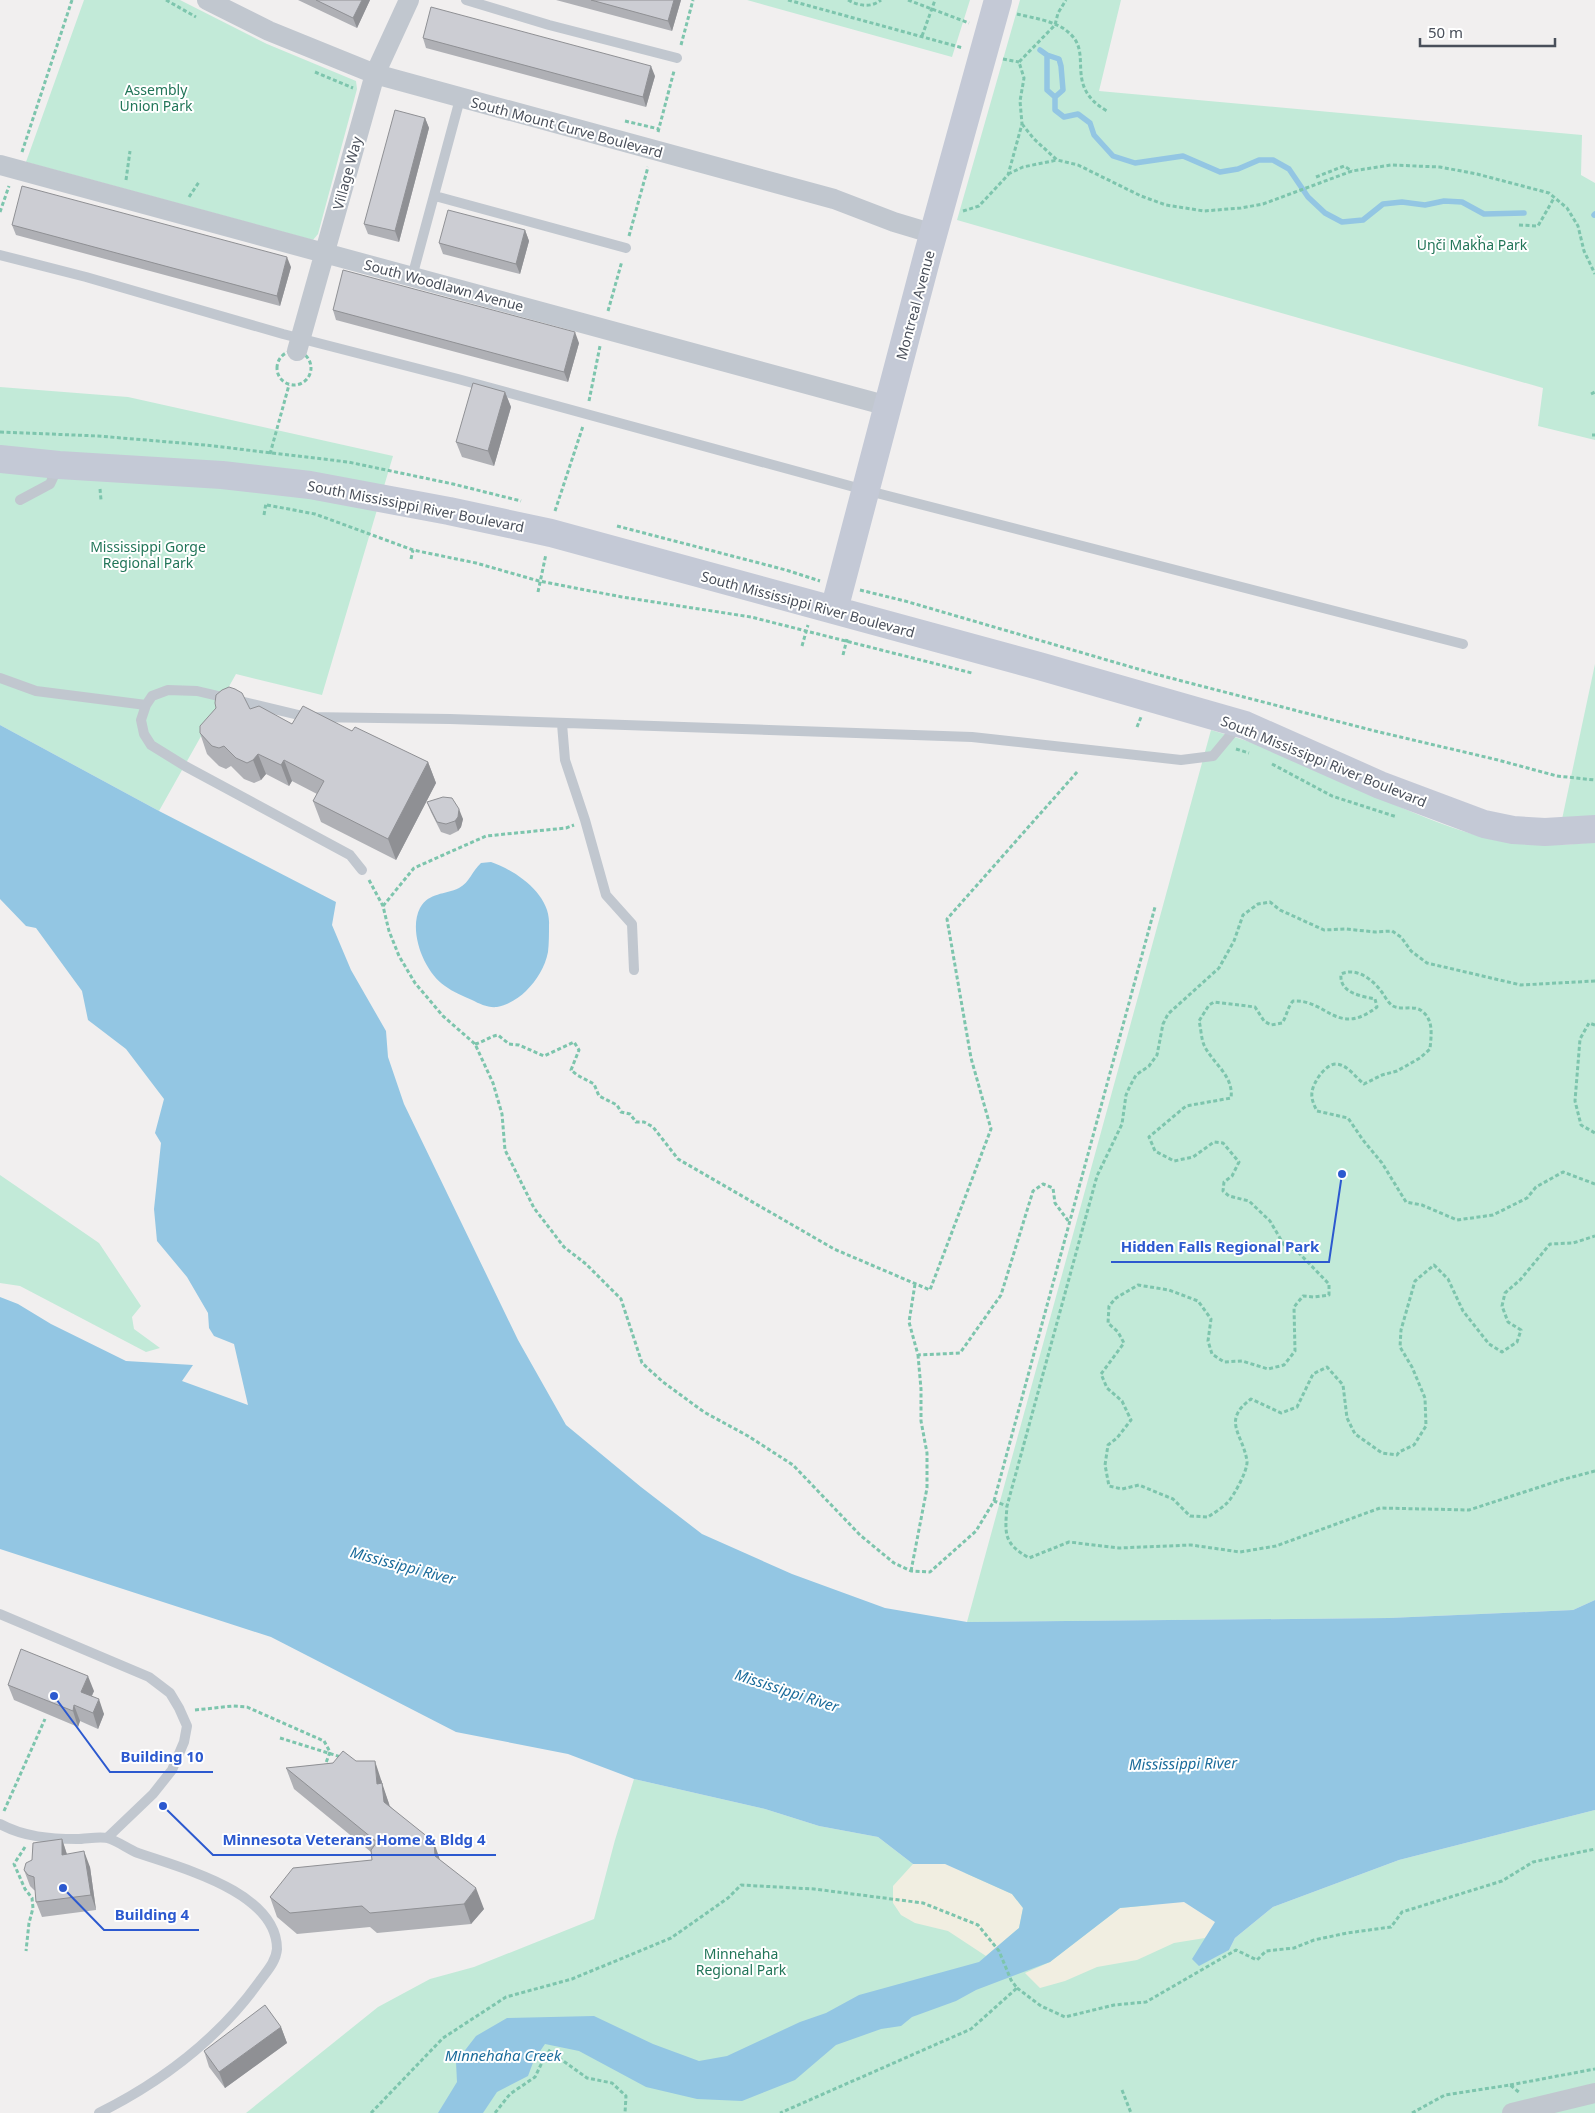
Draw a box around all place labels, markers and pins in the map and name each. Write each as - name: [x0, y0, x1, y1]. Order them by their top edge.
- callout: Hidden Falls Regional Park: [1111, 1232, 1329, 1262]
- callout: Building 10: [110, 1742, 213, 1772]
- callout: Minnesota Veterans Home & Bldg 4: [213, 1825, 496, 1855]
- callout: Building 4: [104, 1900, 199, 1930]

